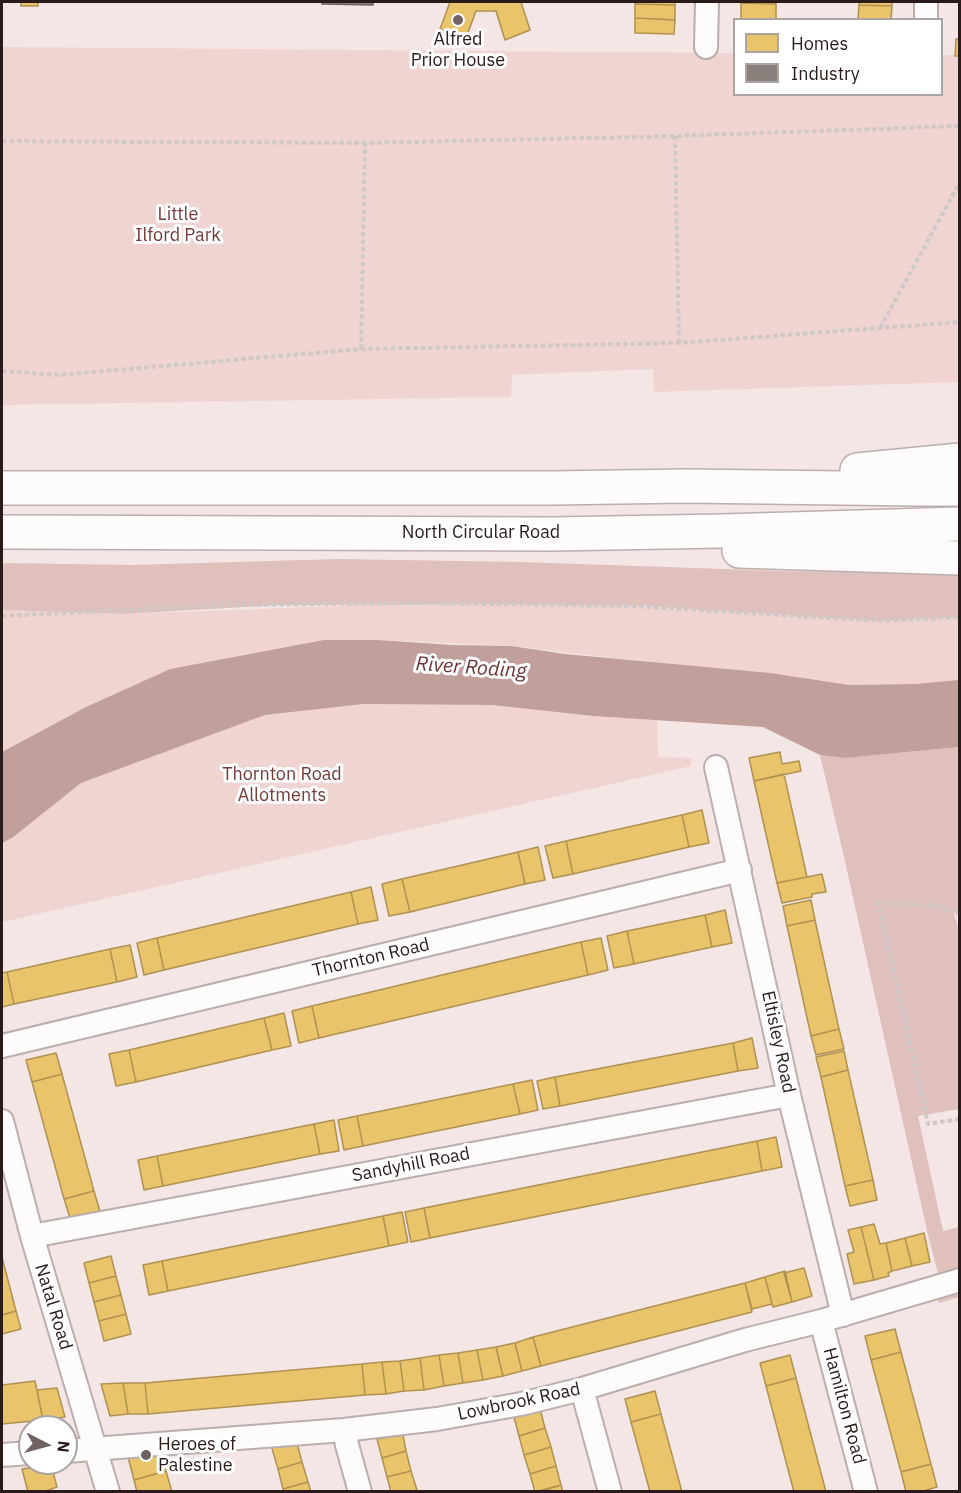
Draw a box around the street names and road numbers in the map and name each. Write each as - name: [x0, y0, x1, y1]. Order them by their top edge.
- street label: North Circular Road: [402, 522, 560, 544]
- street label: Thornton Road: [310, 934, 432, 982]
- street label: Eltisley Road: [757, 989, 799, 1095]
- street label: Sandyhill Road: [350, 1143, 472, 1187]
- street label: Natal Road: [30, 1261, 76, 1353]
- street label: Hamilton Road: [818, 1345, 870, 1467]
- street label: Lowbrook Road: [456, 1378, 582, 1426]

